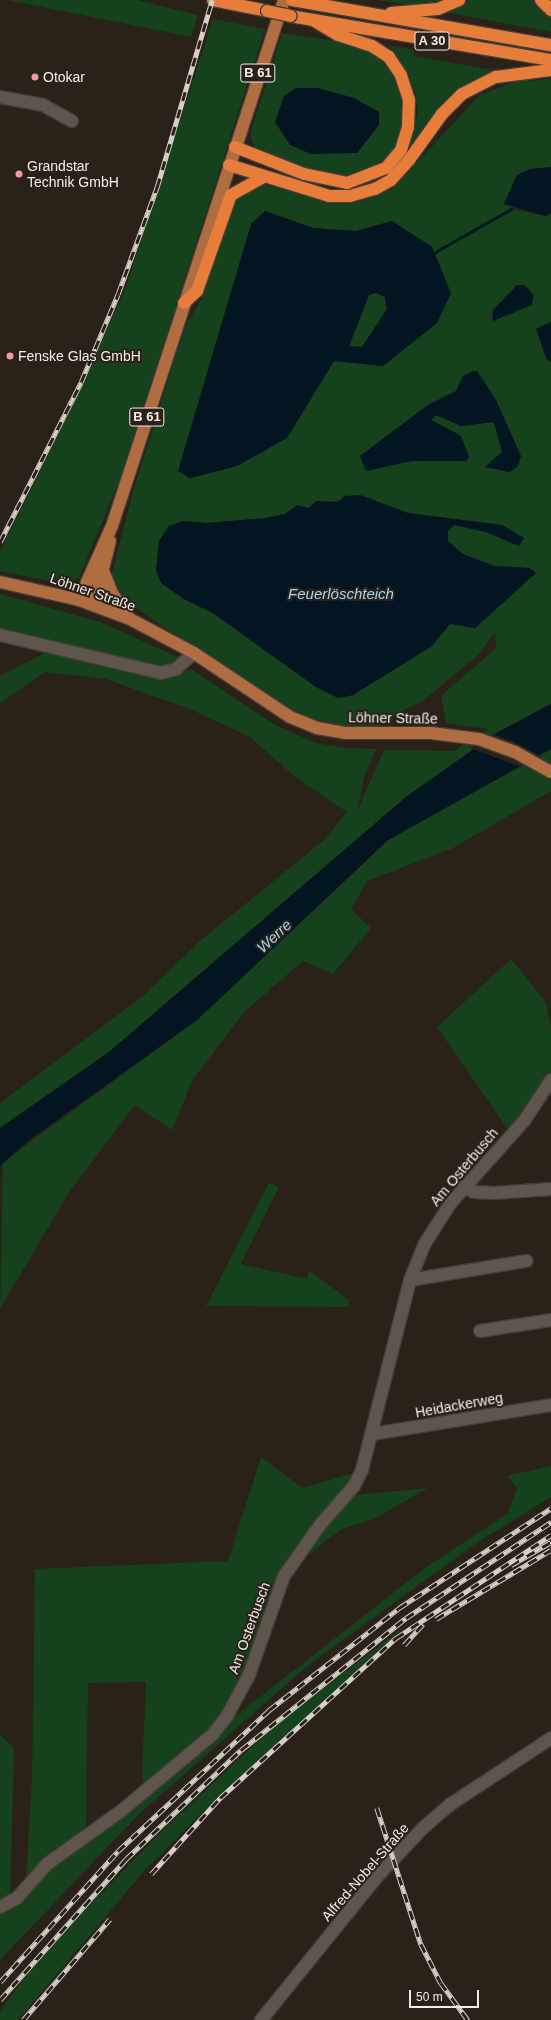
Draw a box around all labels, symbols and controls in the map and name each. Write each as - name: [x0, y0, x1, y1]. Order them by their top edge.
- road number: A 30: [414, 30, 450, 52]
- road number: B 61: [240, 62, 276, 84]
- place label: Otokar: [43, 69, 85, 85]
- marker: Otokar: [30, 72, 40, 82]
- place label: Grandstar Technik GmbH: [27, 158, 119, 190]
- marker: Grandstar Technik GmbH: [14, 169, 24, 179]
- place label: Fenske Glas GmbH: [18, 348, 141, 364]
- marker: Fenske Glas GmbH: [5, 351, 15, 361]
- road number: B 61: [129, 406, 165, 428]
- street label: Löhner Straße: [48, 569, 138, 615]
- water label: Feuerlöschteich: [288, 585, 394, 603]
- street label: Löhner Straße: [348, 709, 438, 727]
- water label: Werre: [253, 916, 295, 956]
- street label: Am Osterbusch: [427, 1125, 501, 1209]
- street label: Heidackerweg: [414, 1389, 504, 1421]
- street label: Am Osterbusch: [225, 1580, 273, 1676]
- street label: Alfred-Nobel-Straße: [318, 1820, 412, 1924]
- scale bar: [411, 1982, 481, 2008]
- text: 50 m: [416, 1990, 443, 2004]

